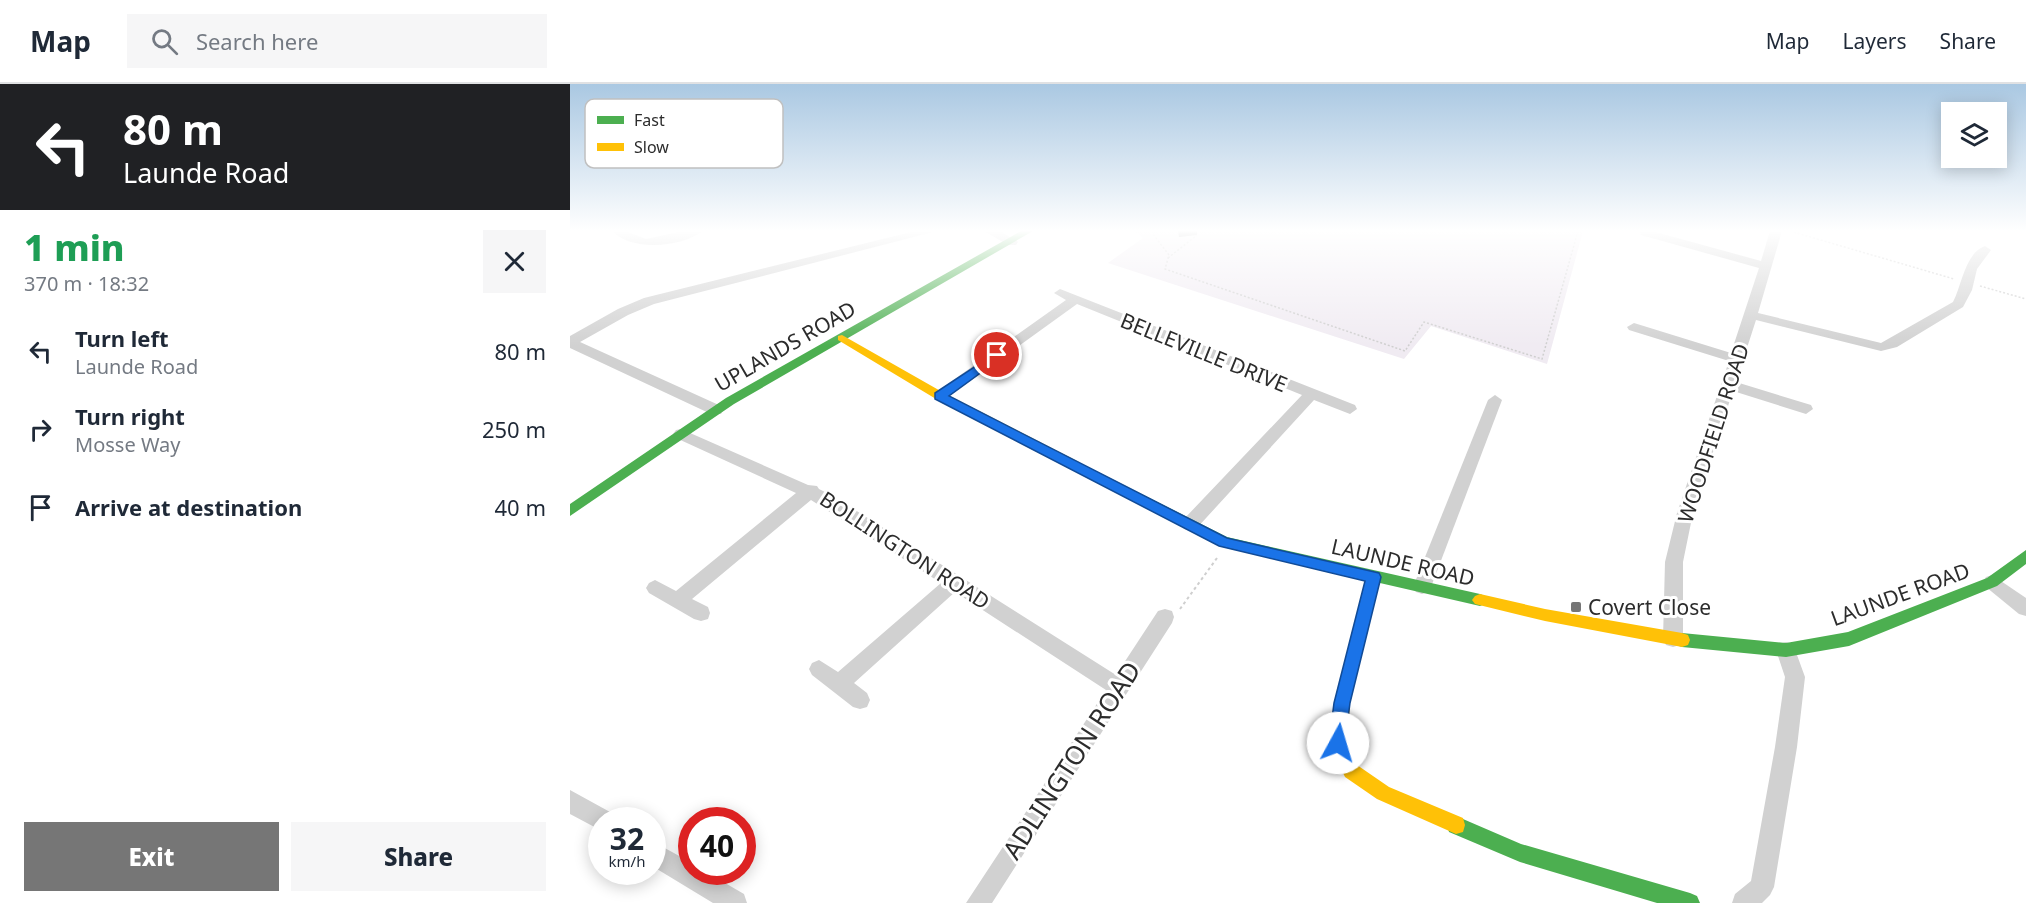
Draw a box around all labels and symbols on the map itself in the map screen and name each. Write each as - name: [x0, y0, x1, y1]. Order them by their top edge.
- legend: [585, 99, 783, 168]
- text: Fast: [634, 109, 665, 131]
- text: Slow: [634, 136, 669, 158]
- street label: UPLANDS ROAD: [709, 294, 861, 398]
- street label: BELLEVILLE DRIVE: [1116, 306, 1292, 398]
- pin: [971, 329, 1022, 380]
- street label: WOODFIELD ROAD: [1671, 340, 1755, 526]
- street label: BOLLINGTON ROAD: [815, 485, 995, 615]
- street label: LAUNDE ROAD: [1329, 532, 1477, 592]
- street label: LAUNDE ROAD: [1827, 556, 1973, 632]
- place label: Covert Close: [1588, 593, 1711, 621]
- marker: Covert Close: [1569, 600, 1583, 614]
- street label: ADLINGTON ROAD: [994, 654, 1148, 866]
- position arrow: [1306, 711, 1370, 775]
- speed limit sign: 40: [678, 807, 756, 885]

